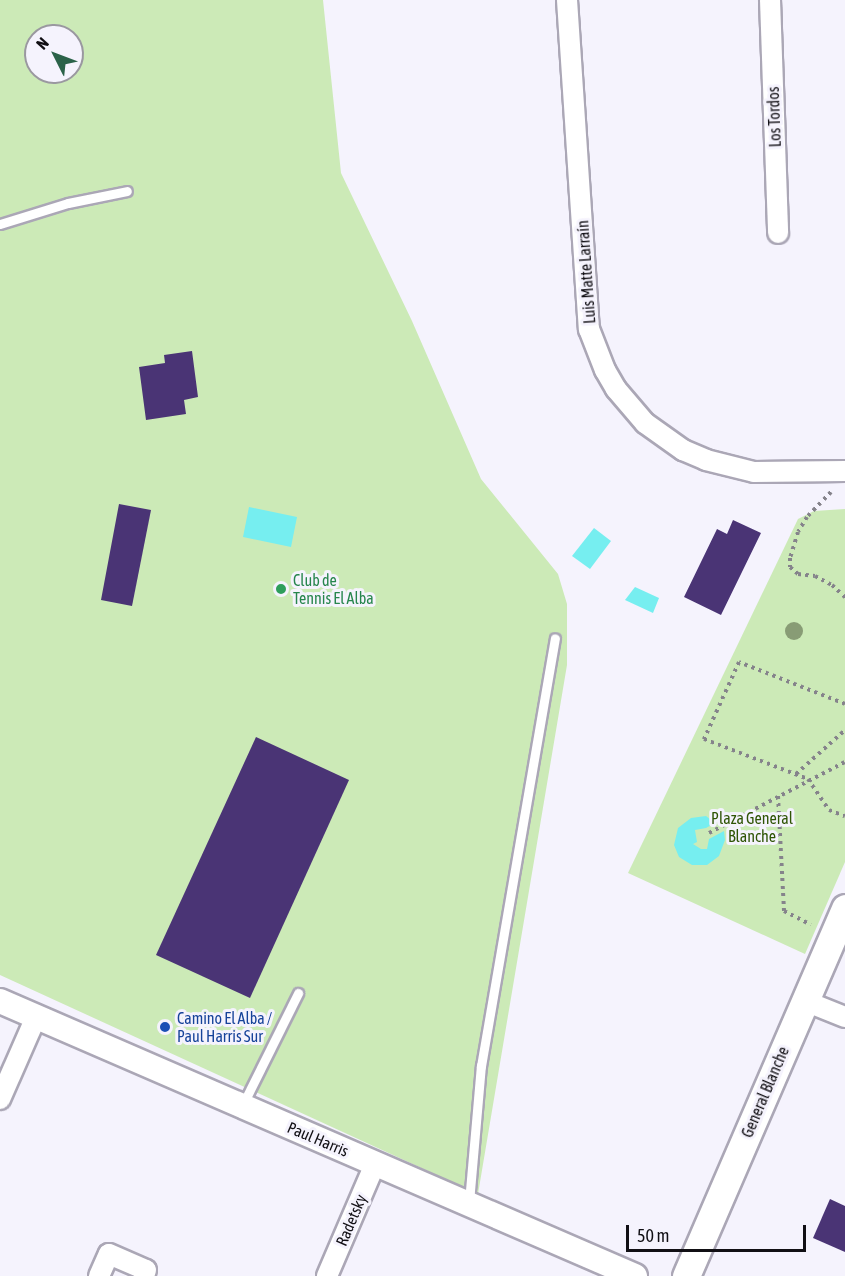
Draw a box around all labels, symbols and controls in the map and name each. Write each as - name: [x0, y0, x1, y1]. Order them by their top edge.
- north arrow: [24, 24, 84, 84]
- text: N: [32, 34, 52, 53]
- street label: Los Tordos: [763, 86, 785, 148]
- street label: Luis Matte Larraín: [573, 220, 599, 324]
- place label: Club de Tennis El Alba: [293, 570, 374, 608]
- marker: Club de Tennis El Alba: [274, 582, 288, 596]
- park label: Plaza General Blanche: [711, 808, 793, 846]
- place label: Camino El Alba / Paul Harris Sur: [177, 1008, 272, 1046]
- marker: Camino El Alba / Paul Harris Sur: [158, 1020, 172, 1034]
- street label: General Blanche: [737, 1044, 793, 1140]
- street label: Paul Harris: [285, 1118, 351, 1160]
- street label: Radetsky: [332, 1191, 370, 1249]
- scale bar: [629, 1213, 809, 1251]
- text: 50 m: [637, 1225, 669, 1246]

